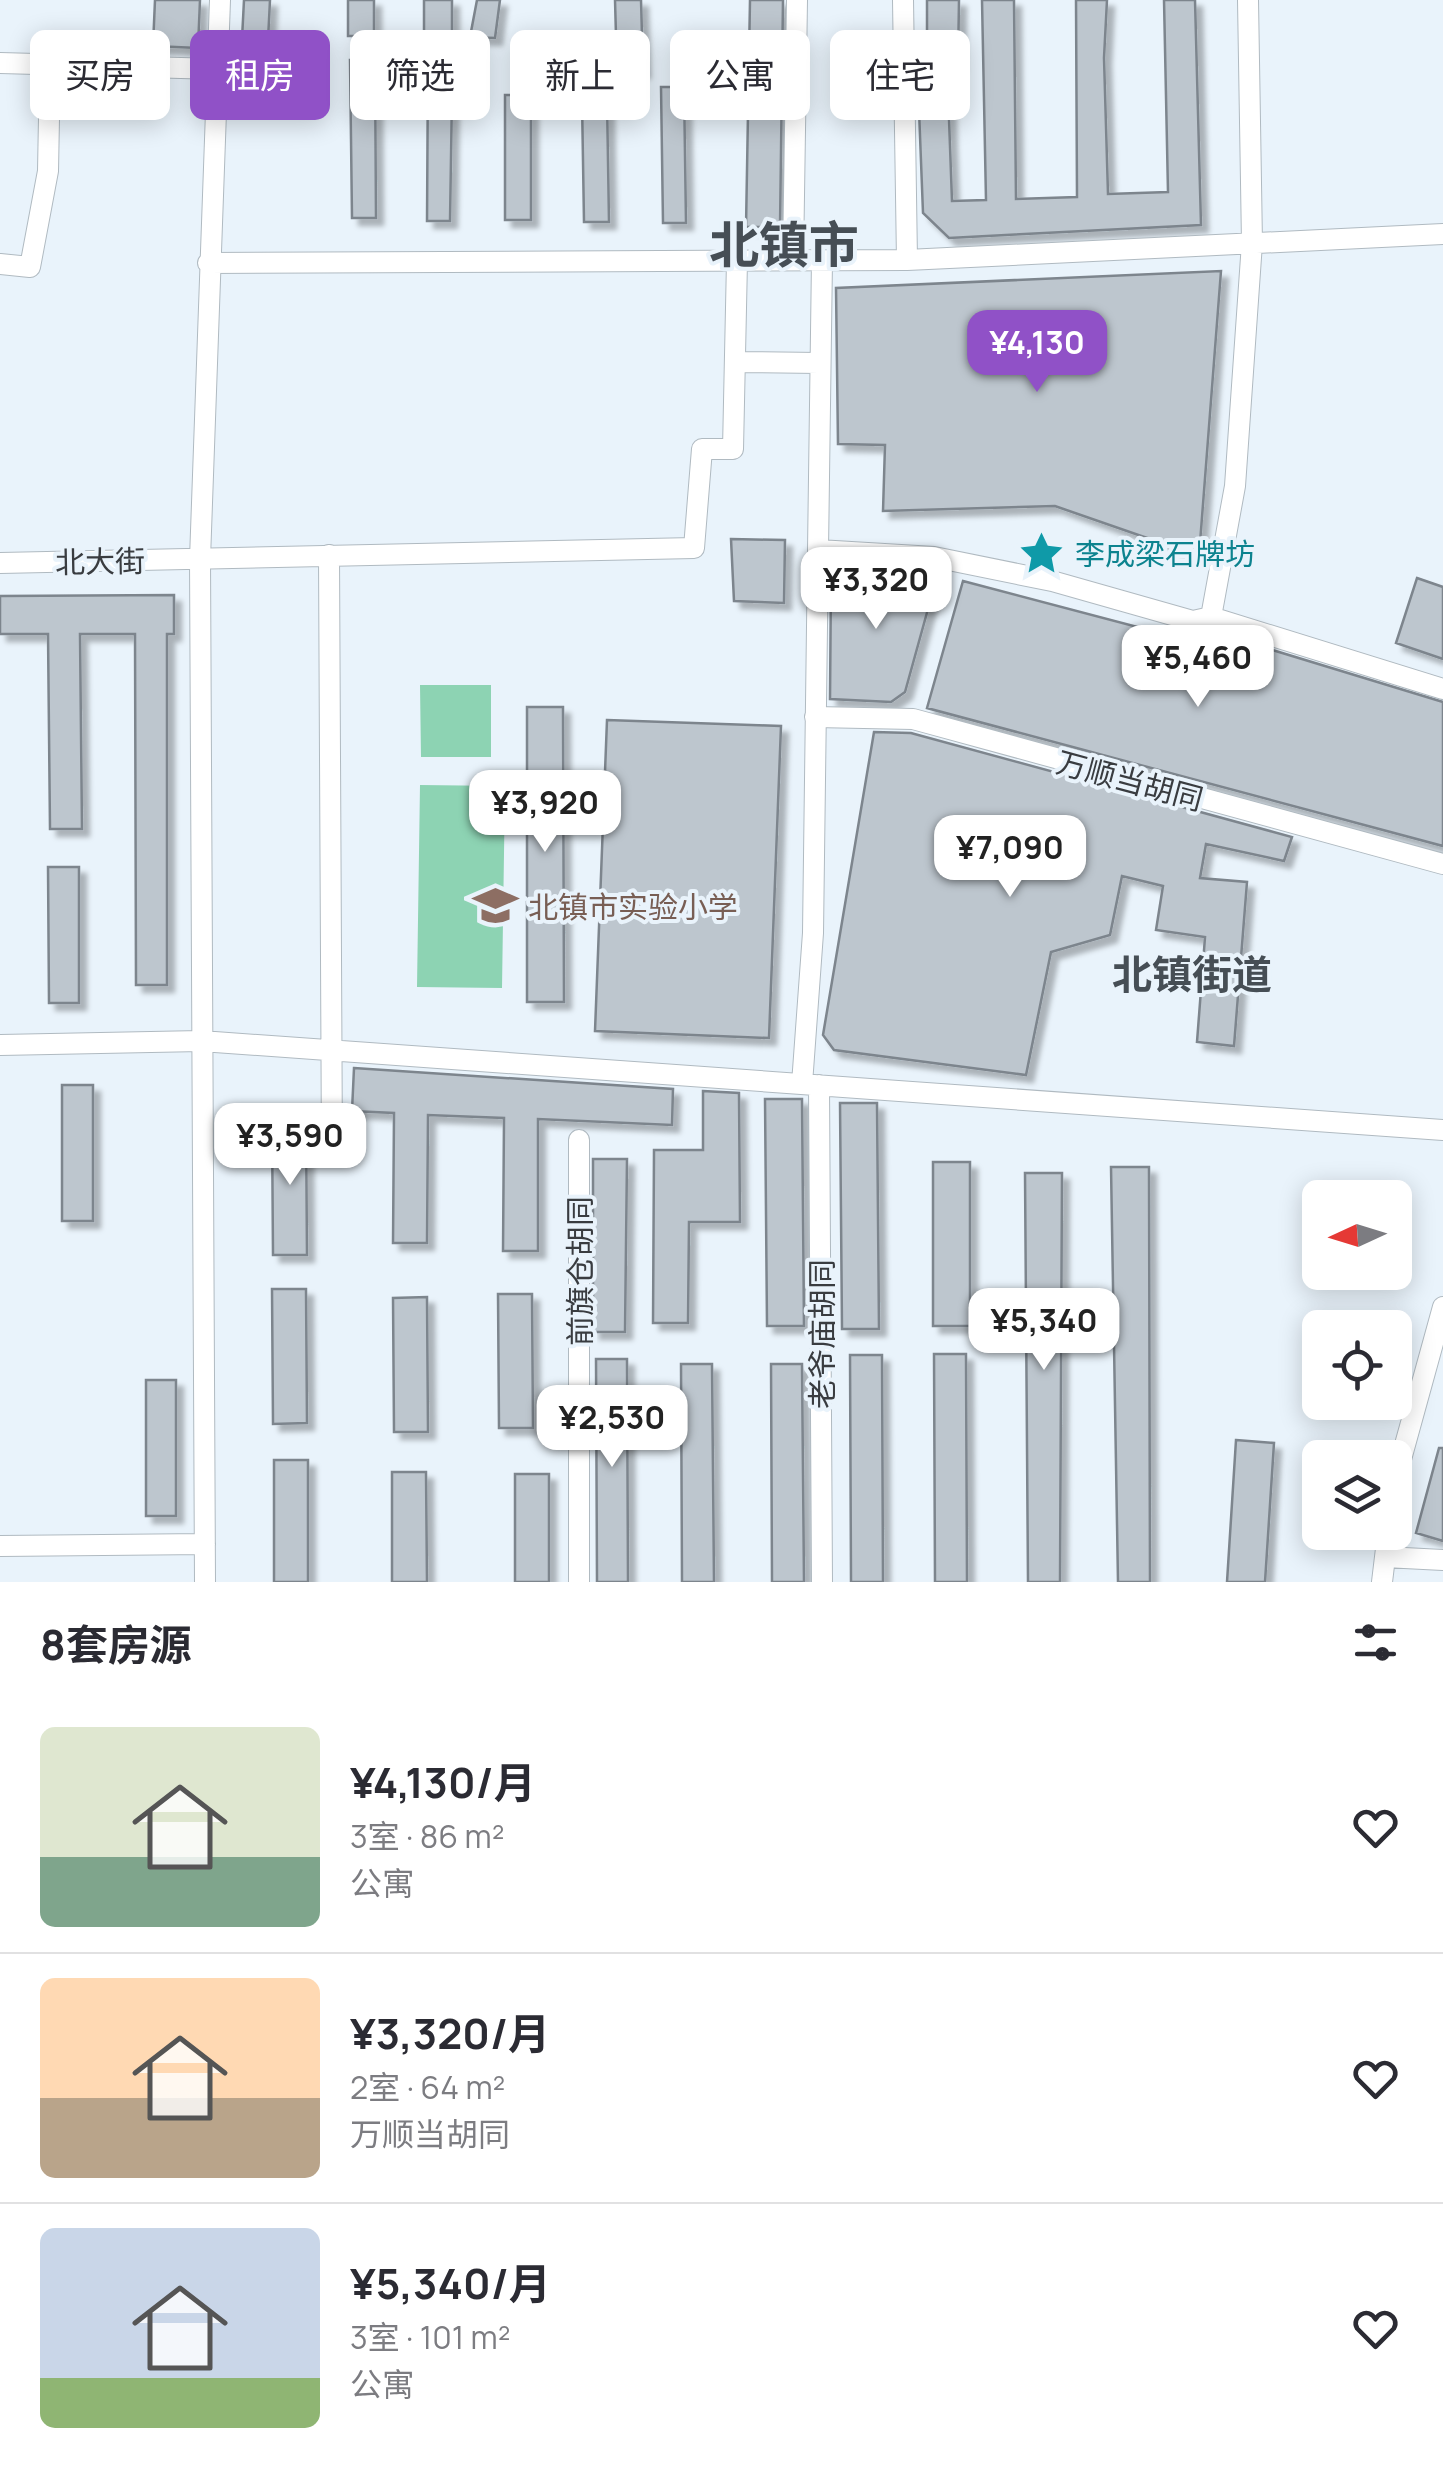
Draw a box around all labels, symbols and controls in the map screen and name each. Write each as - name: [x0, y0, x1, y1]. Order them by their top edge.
- chip: 买房: [30, 30, 170, 120]
- chip: 租房: [190, 30, 330, 120]
- chip: 筛选: [350, 30, 490, 120]
- chip: 新上: [510, 30, 650, 120]
- chip: 公寓: [670, 30, 810, 120]
- chip: 住宅: [830, 30, 970, 120]
- district label: 北镇市: [709, 210, 859, 278]
- pin: ¥4,130: [956, 310, 1118, 395]
- text: ¥4,130: [989, 320, 1085, 364]
- place icon: 李成梁石牌坊: [1018, 529, 1066, 577]
- place label: 李成梁石牌坊: [1075, 533, 1255, 574]
- street label: 北大街: [55, 540, 145, 582]
- pin: ¥3,320: [795, 547, 957, 632]
- text: ¥3,320: [823, 557, 929, 601]
- pin: ¥5,460: [1117, 625, 1279, 710]
- text: ¥5,460: [1144, 635, 1252, 679]
- street label: 万顺当胡同: [1052, 741, 1208, 819]
- pin: ¥3,920: [464, 770, 626, 855]
- text: ¥3,920: [491, 780, 599, 824]
- pin: ¥7,090: [929, 815, 1091, 900]
- text: ¥7,090: [956, 825, 1064, 869]
- school or university icon: 北镇市实验小学: [471, 882, 519, 930]
- place label: 北镇市实验小学: [528, 886, 738, 927]
- district label: 北镇街道: [1112, 946, 1272, 1001]
- pin: ¥3,590: [209, 1103, 371, 1188]
- text: ¥3,590: [236, 1113, 344, 1157]
- north arrow: [1302, 1180, 1412, 1290]
- map controls: [1302, 1180, 1412, 1550]
- street label: 前旗仓胡同: [559, 1196, 600, 1346]
- street label: 老爷庙胡同: [801, 1259, 842, 1409]
- pin: ¥5,340: [963, 1288, 1125, 1373]
- text: ¥5,340: [990, 1298, 1098, 1342]
- button: locate: [1302, 1310, 1412, 1420]
- pin: ¥2,530: [531, 1385, 693, 1470]
- text: ¥2,530: [559, 1395, 665, 1439]
- button: layers: [1302, 1440, 1412, 1550]
- text: 8套房源: [40, 1615, 192, 1673]
- icon: filters: [1348, 1615, 1403, 1670]
- text: ¥4,130/月: [350, 1753, 536, 1811]
- icon: home: [120, 1767, 240, 1887]
- icon: heart: [1348, 1800, 1403, 1855]
- text: 3室 · 86 m²: [350, 1814, 505, 1858]
- text: 公寓: [350, 1861, 414, 1905]
- text: ¥3,320/月: [350, 2004, 550, 2062]
- icon: home: [120, 2018, 240, 2138]
- icon: heart: [1348, 2051, 1403, 2106]
- text: 2室 · 64 m²: [350, 2065, 505, 2109]
- text: 万顺当胡同: [350, 2112, 510, 2156]
- text: ¥5,340/月: [350, 2254, 551, 2312]
- icon: home: [120, 2268, 240, 2388]
- icon: heart: [1348, 2301, 1403, 2356]
- text: 3室 · 101 m²: [350, 2315, 511, 2359]
- text: 公寓: [350, 2362, 414, 2406]

